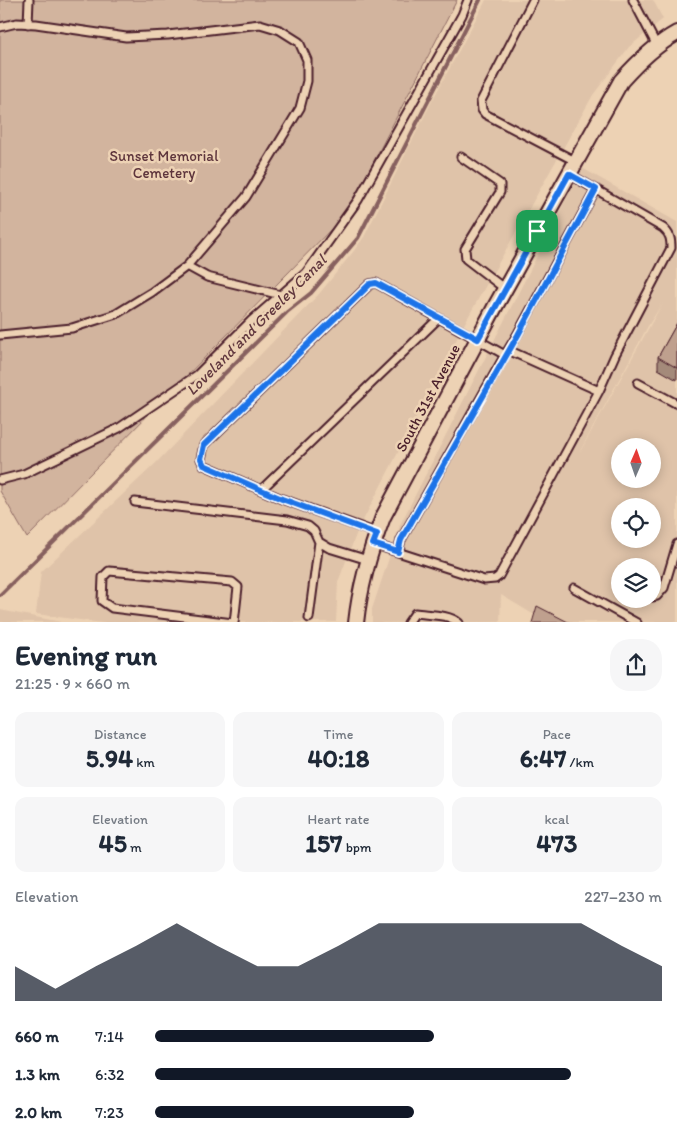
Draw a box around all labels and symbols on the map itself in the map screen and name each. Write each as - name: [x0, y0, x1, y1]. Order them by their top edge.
- park label: Sunset Memorial Cemetery: [110, 147, 219, 182]
- pin: [516, 210, 558, 252]
- water label: Loveland and Greeley Canal: [182, 250, 331, 399]
- street label: South 31st Avenue: [392, 341, 464, 455]
- north arrow: [611, 438, 661, 488]

